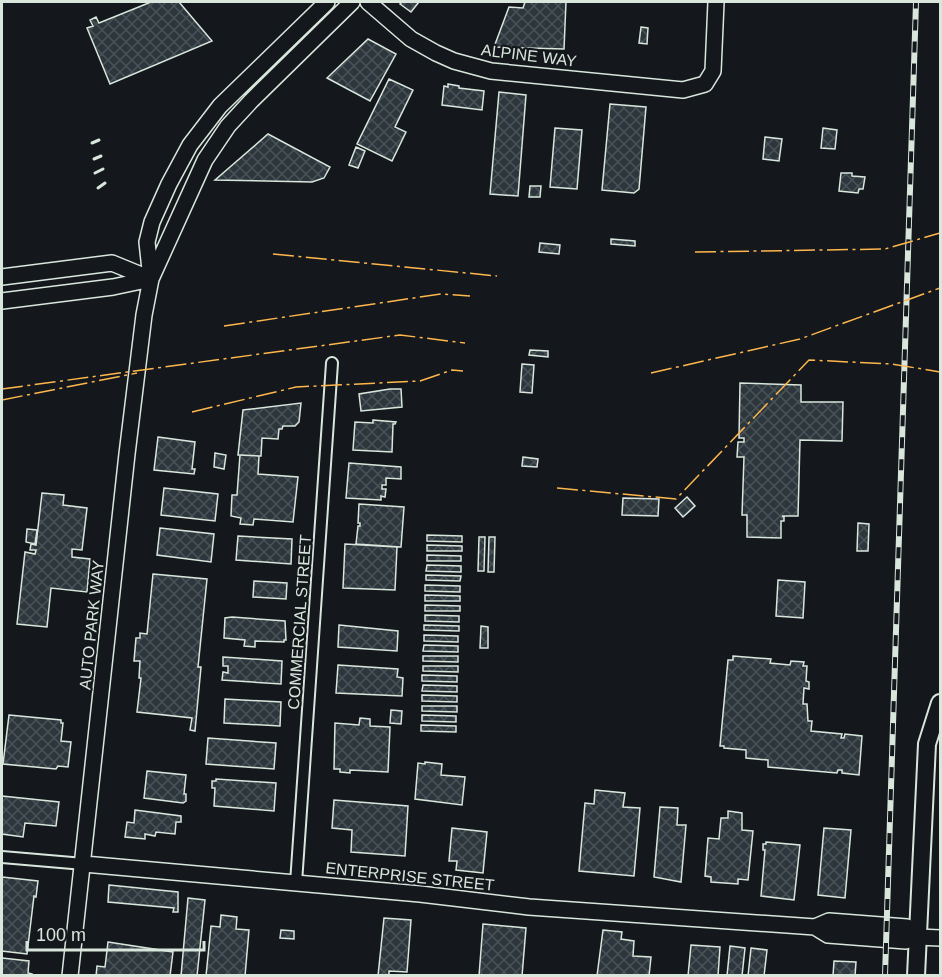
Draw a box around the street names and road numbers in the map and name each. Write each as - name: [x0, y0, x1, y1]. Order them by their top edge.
- street label: ALPINE WAY: [480, 41, 578, 70]
- street label: COMMERCIAL STREET: [285, 534, 314, 710]
- street label: AUTO PARK WAY: [76, 559, 107, 691]
- street label: ENTERPRISE STREET: [325, 859, 495, 894]

